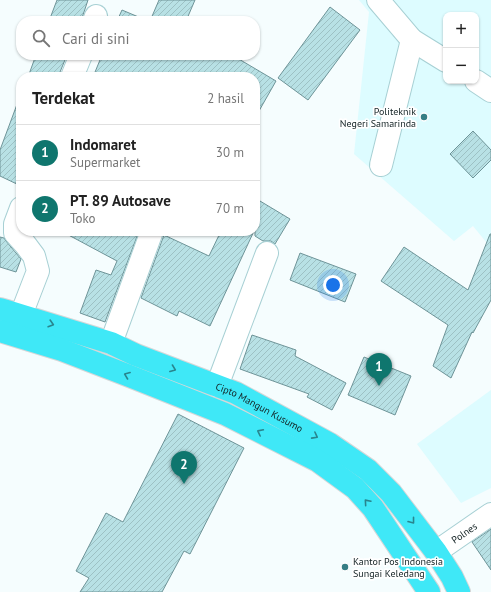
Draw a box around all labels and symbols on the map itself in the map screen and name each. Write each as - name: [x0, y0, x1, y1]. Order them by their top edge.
- place label: Politeknik Negeri Samarinda: [340, 105, 416, 130]
- marker: Politeknik Negeri Samarinda: [419, 112, 429, 122]
- your location: [323, 275, 343, 295]
- one-way arrow: [47, 319, 54, 328]
- pin: 1: [366, 353, 392, 386]
- one-way arrow: [169, 364, 176, 372]
- one-way arrow: [124, 372, 131, 380]
- street label: Cipto Mangun Kusumo: [214, 379, 306, 435]
- one-way arrow: [256, 429, 264, 437]
- one-way arrow: [311, 432, 318, 439]
- pin: 2: [171, 451, 197, 484]
- one-way arrow: [365, 499, 372, 507]
- one-way arrow: [408, 516, 415, 523]
- street label: Polnes: [449, 519, 479, 546]
- place label: Kantor Pos Indonesia Sungai Keledang: [353, 555, 443, 580]
- marker: Kantor Pos Indonesia Sungai Keledang: [340, 562, 350, 572]

